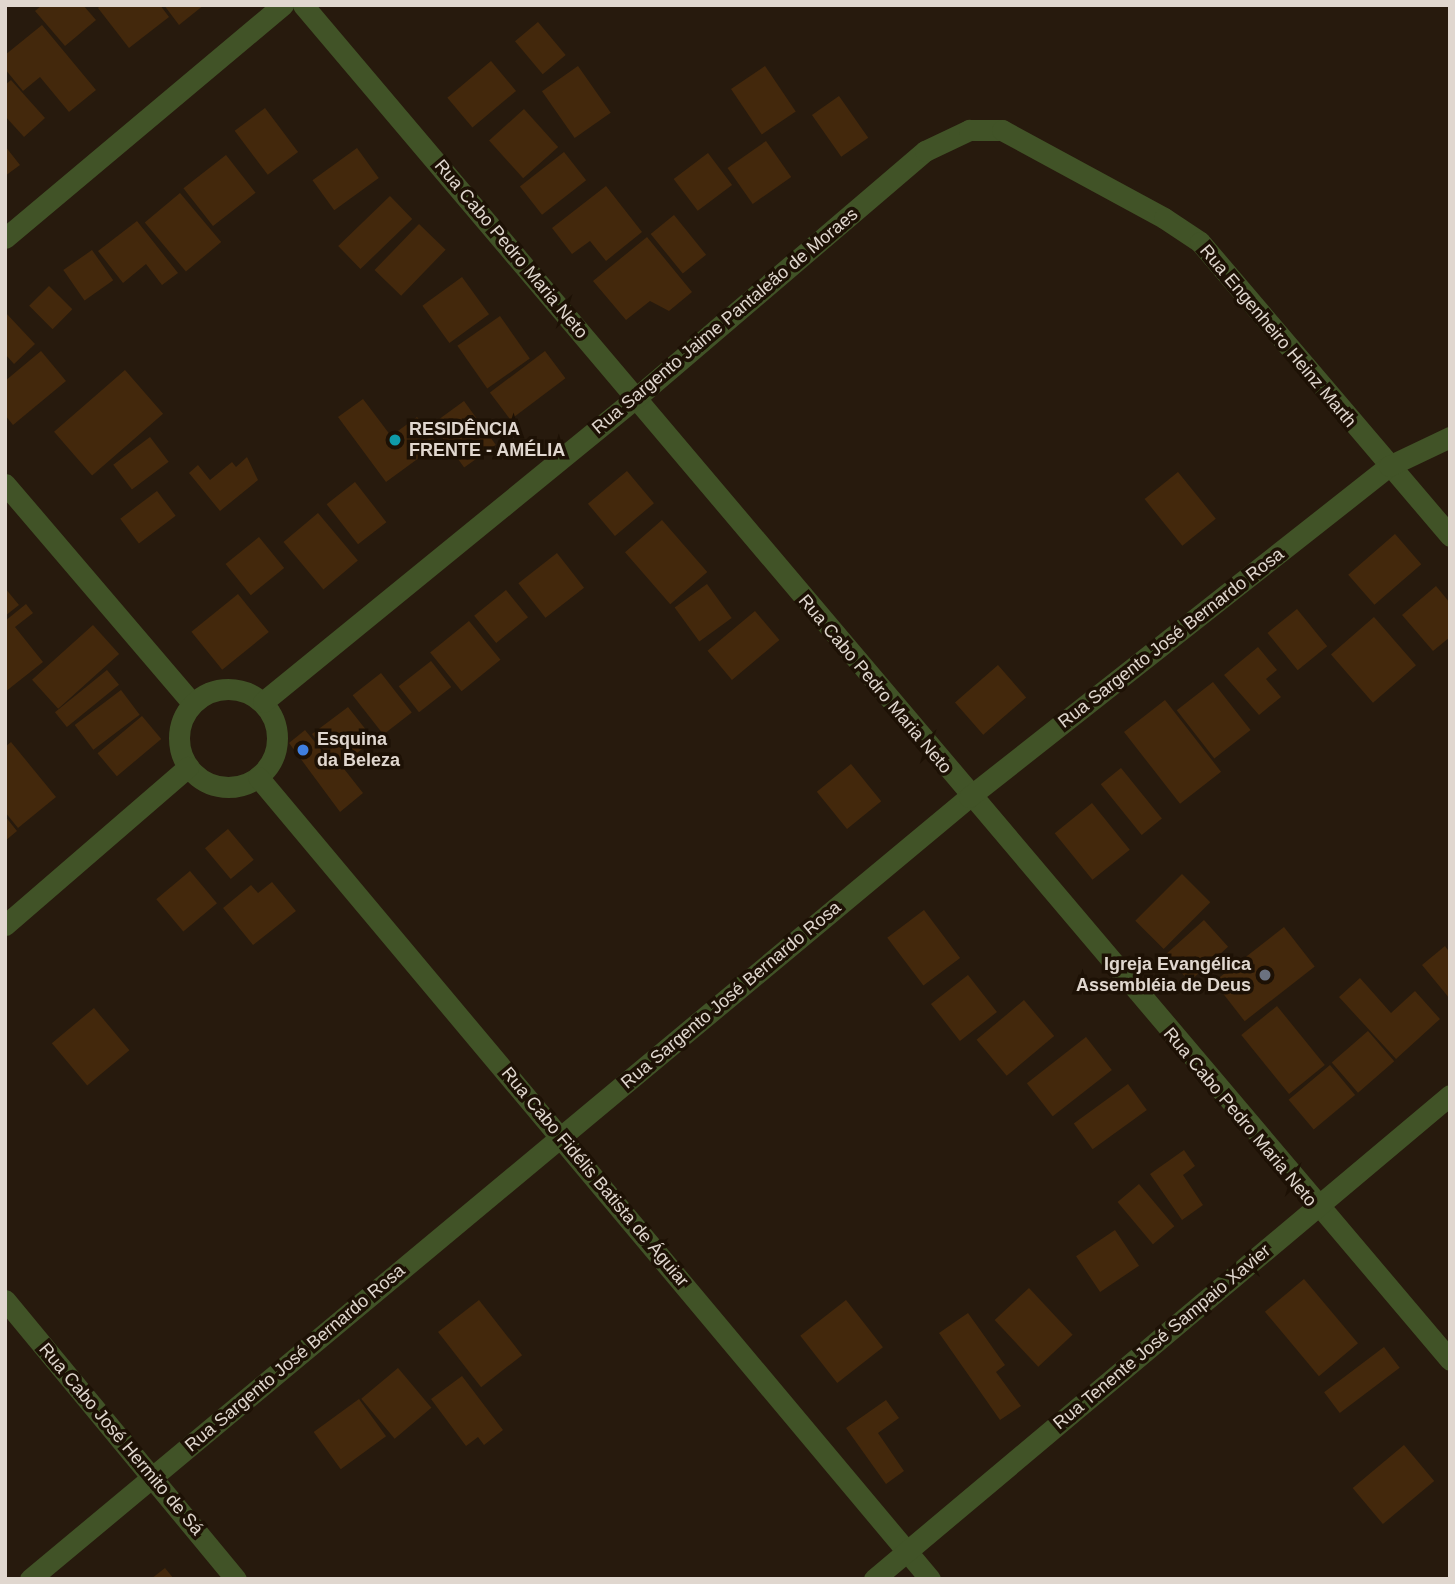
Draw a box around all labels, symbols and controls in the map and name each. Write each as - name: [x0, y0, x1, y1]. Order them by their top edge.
- street label: Rua Cabo Pedro Maria Neto: [430, 155, 592, 343]
- street label: Rua Sargento Jaime Pantaleão de Moraes: [588, 203, 862, 439]
- street label: Rua Engenheiro Heinz Marth: [1195, 240, 1361, 432]
- place label: RESIDÊNCIA FRENTE - AMÉLIA: [409, 419, 566, 462]
- marker: RESIDÊNCIA FRENTE - AMÉLIA: [387, 432, 403, 448]
- street label: Rua Sargento José Bernardo Rosa: [1054, 543, 1288, 733]
- street label: Rua Cabo Pedro Maria Neto: [794, 590, 956, 778]
- place label: Esquina da Beleza: [317, 729, 400, 772]
- marker: Esquina da Beleza: [295, 742, 311, 758]
- street label: Rua Sargento José Bernardo Rosa: [617, 897, 845, 1093]
- place label: Igreja Evangélica Assembléia de Deus: [1076, 954, 1251, 996]
- marker: Igreja Evangélica Assembléia de Deus: [1257, 967, 1273, 983]
- street label: Rua Cabo Pedro Maria Neto: [1159, 1023, 1321, 1211]
- street label: Rua Cabo Fidélis Batista de Águiar: [497, 1063, 693, 1291]
- street label: Rua Tenente José Sampaio Xavier: [1049, 1240, 1275, 1434]
- street label: Rua Sargento José Bernardo Rosa: [181, 1260, 409, 1456]
- street label: Rua Cabo José Hermito de Sá: [34, 1339, 208, 1539]

